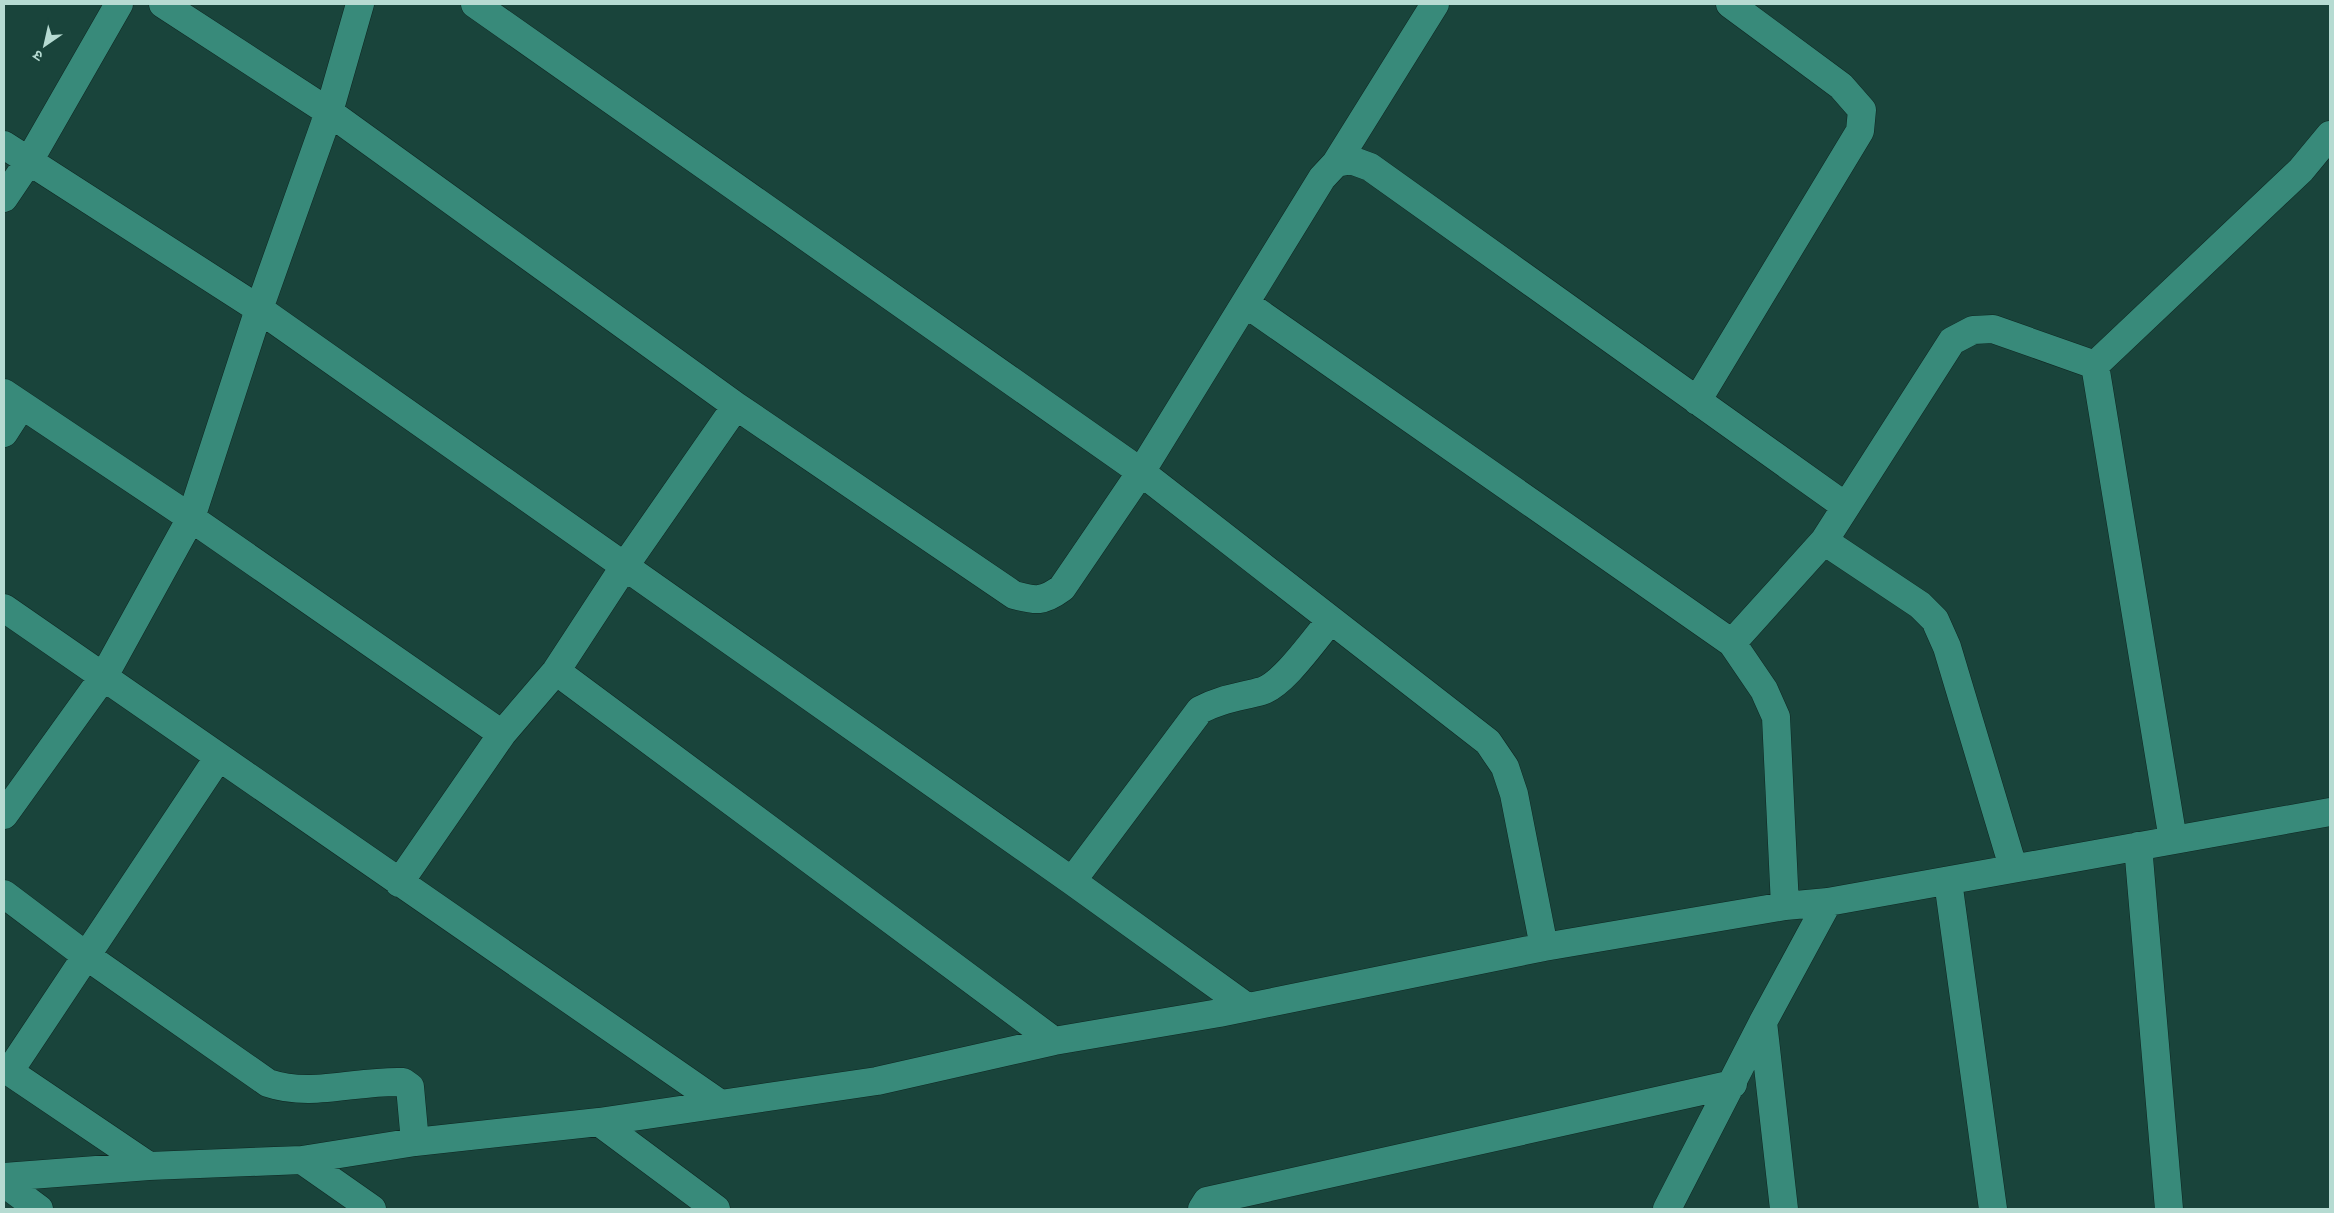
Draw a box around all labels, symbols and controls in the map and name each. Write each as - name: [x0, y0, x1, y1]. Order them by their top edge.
- north arrow: [20, 20, 70, 70]
- text: उ: [29, 46, 46, 66]

